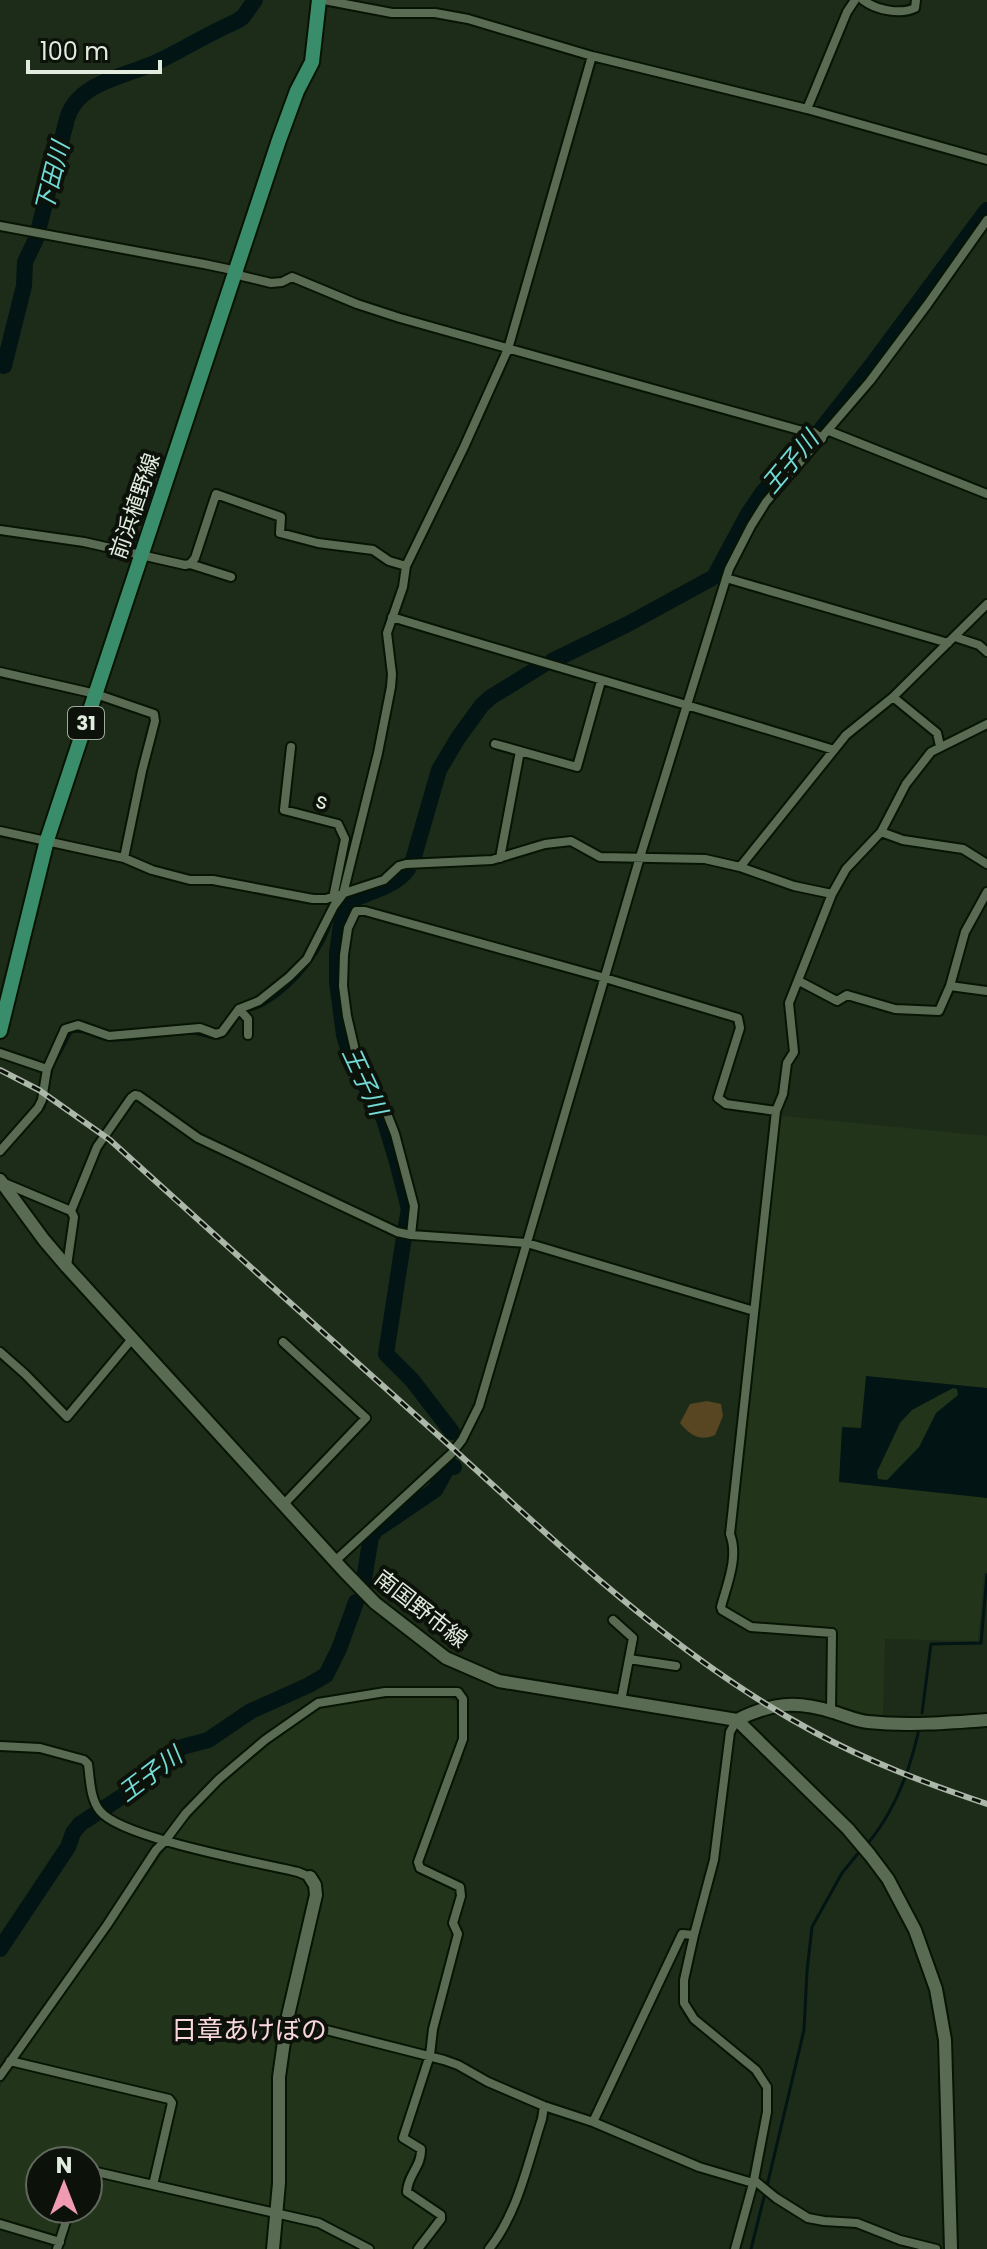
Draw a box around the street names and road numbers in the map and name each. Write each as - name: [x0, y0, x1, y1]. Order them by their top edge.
- street label: 前浜植野線: [102, 449, 168, 563]
- road number: 31: [68, 707, 104, 739]
- street label: s: [313, 785, 331, 817]
- street label: 南国野市線: [368, 1563, 474, 1655]

